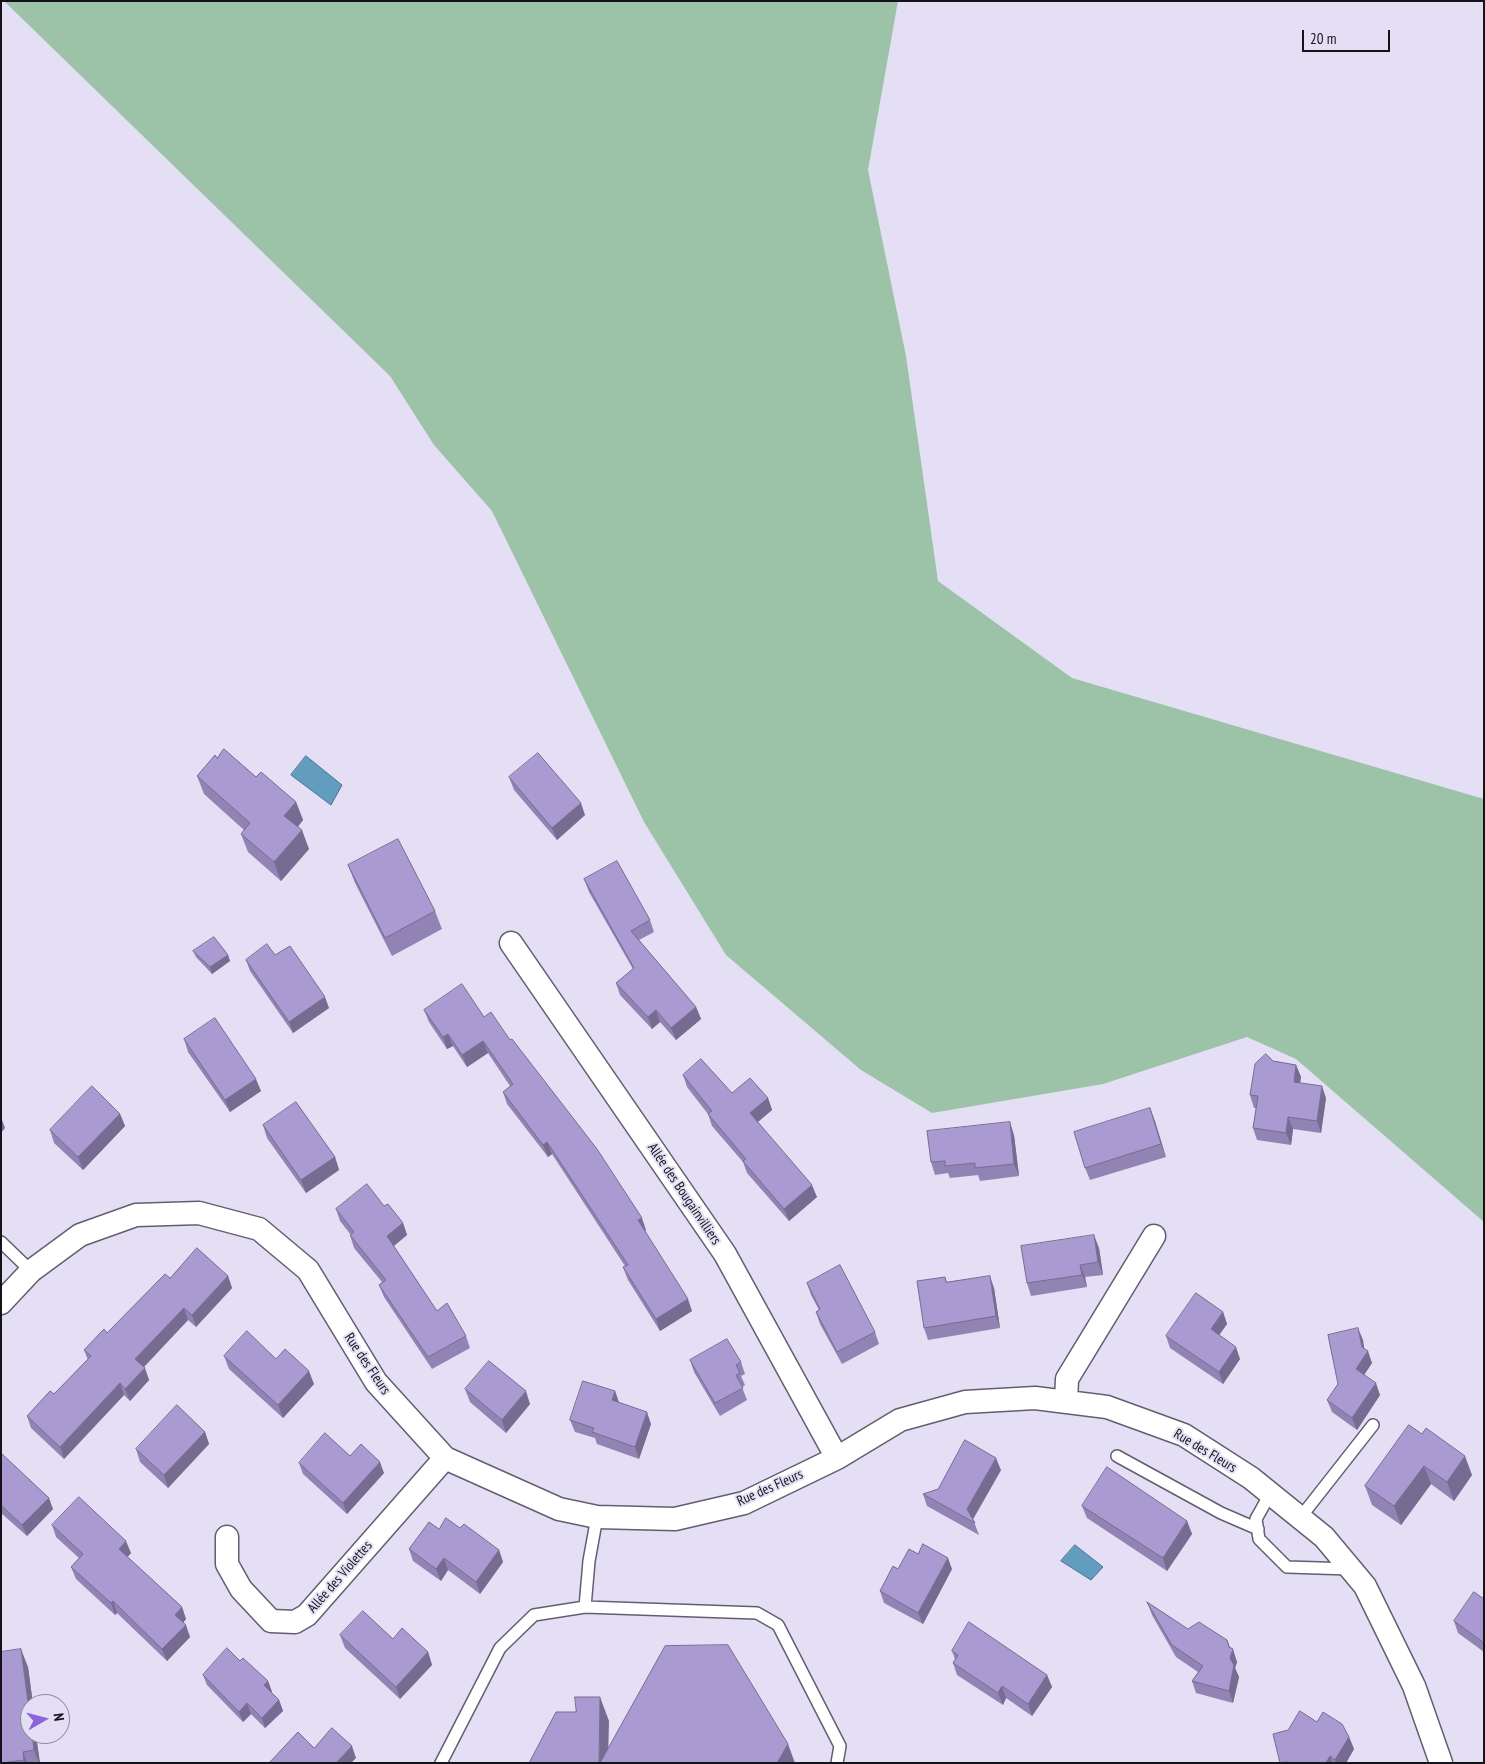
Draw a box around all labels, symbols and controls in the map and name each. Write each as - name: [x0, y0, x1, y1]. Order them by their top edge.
- scale bar: [1305, 20, 1392, 52]
- text: 20 m: [1310, 29, 1336, 48]
- street label: Allée des Bougainvilliers: [644, 1140, 724, 1248]
- street label: Rue des Fleurs: [340, 1330, 394, 1398]
- street label: Rue des Fleurs: [1170, 1426, 1240, 1476]
- street label: Rue des Fleurs: [734, 1466, 806, 1510]
- street label: Allée des Violettes: [304, 1538, 376, 1616]
- north arrow: [20, 1694, 70, 1744]
- text: N: [49, 1712, 68, 1722]

